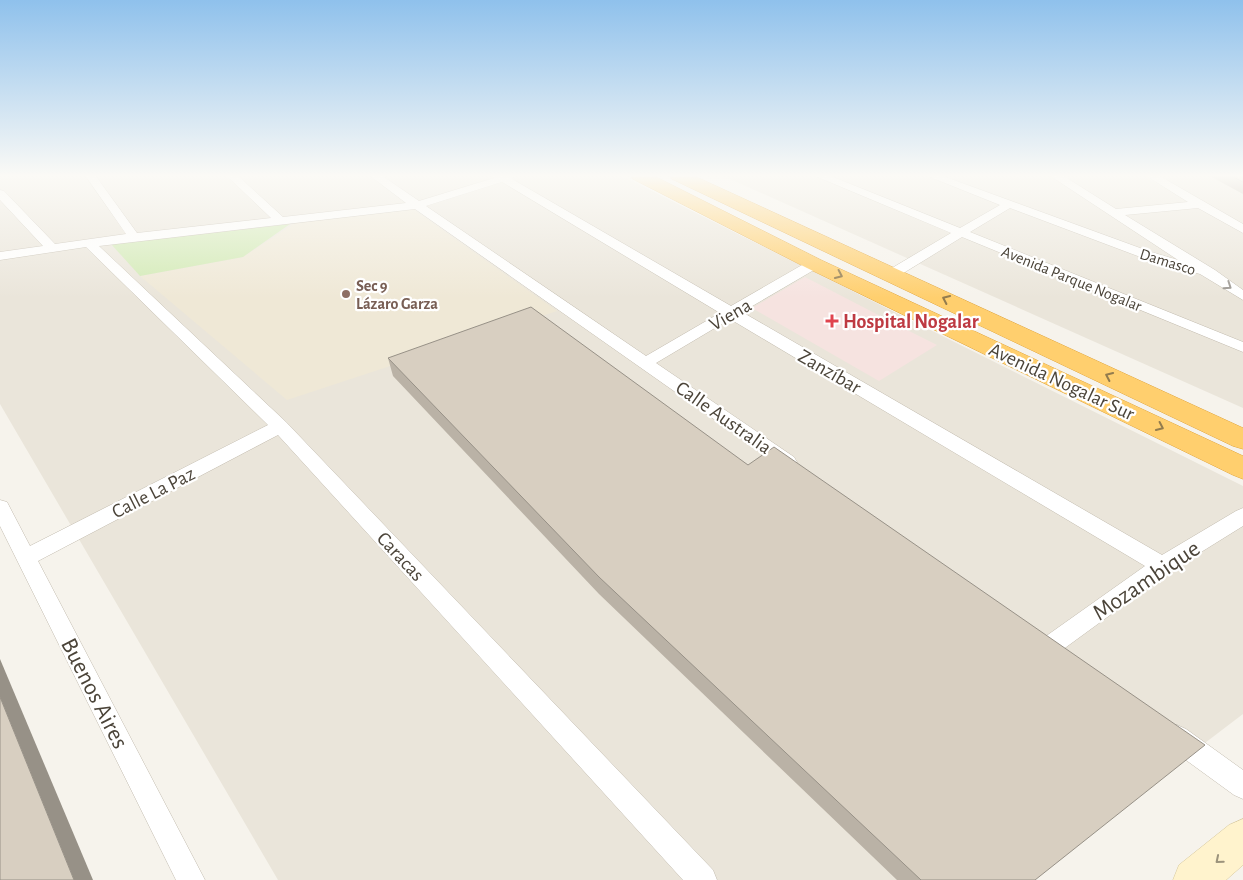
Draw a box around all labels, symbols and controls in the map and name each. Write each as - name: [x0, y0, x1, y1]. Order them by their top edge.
- street label: Avenida Parque Nogalar: [999, 243, 1145, 315]
- street label: Damasco: [1138, 246, 1198, 278]
- one-way arrow: [834, 269, 843, 279]
- place label: Sec 9 Lázaro Garza: [356, 278, 438, 312]
- one-way arrow: [1223, 280, 1232, 289]
- marker: Sec 9 Lázaro Garza: [340, 288, 352, 300]
- street label: Viena: [706, 295, 755, 335]
- one-way arrow: [942, 295, 951, 306]
- place label: Hospital Nogalar: [843, 312, 979, 332]
- marker: Hospital Nogalar: [825, 314, 839, 328]
- street label: Avenida Nogalar Sur: [986, 339, 1138, 425]
- street label: Zanzíbar: [795, 346, 865, 398]
- one-way arrow: [1105, 372, 1114, 382]
- street label: Calle Australia: [672, 378, 775, 458]
- one-way arrow: [1155, 421, 1164, 431]
- street label: Calle La Paz: [109, 463, 198, 522]
- street label: Caracas: [373, 528, 428, 585]
- street label: Mozambique: [1089, 536, 1204, 625]
- street label: Buenos Aires: [56, 634, 132, 753]
- one-way arrow: [1215, 854, 1224, 863]

